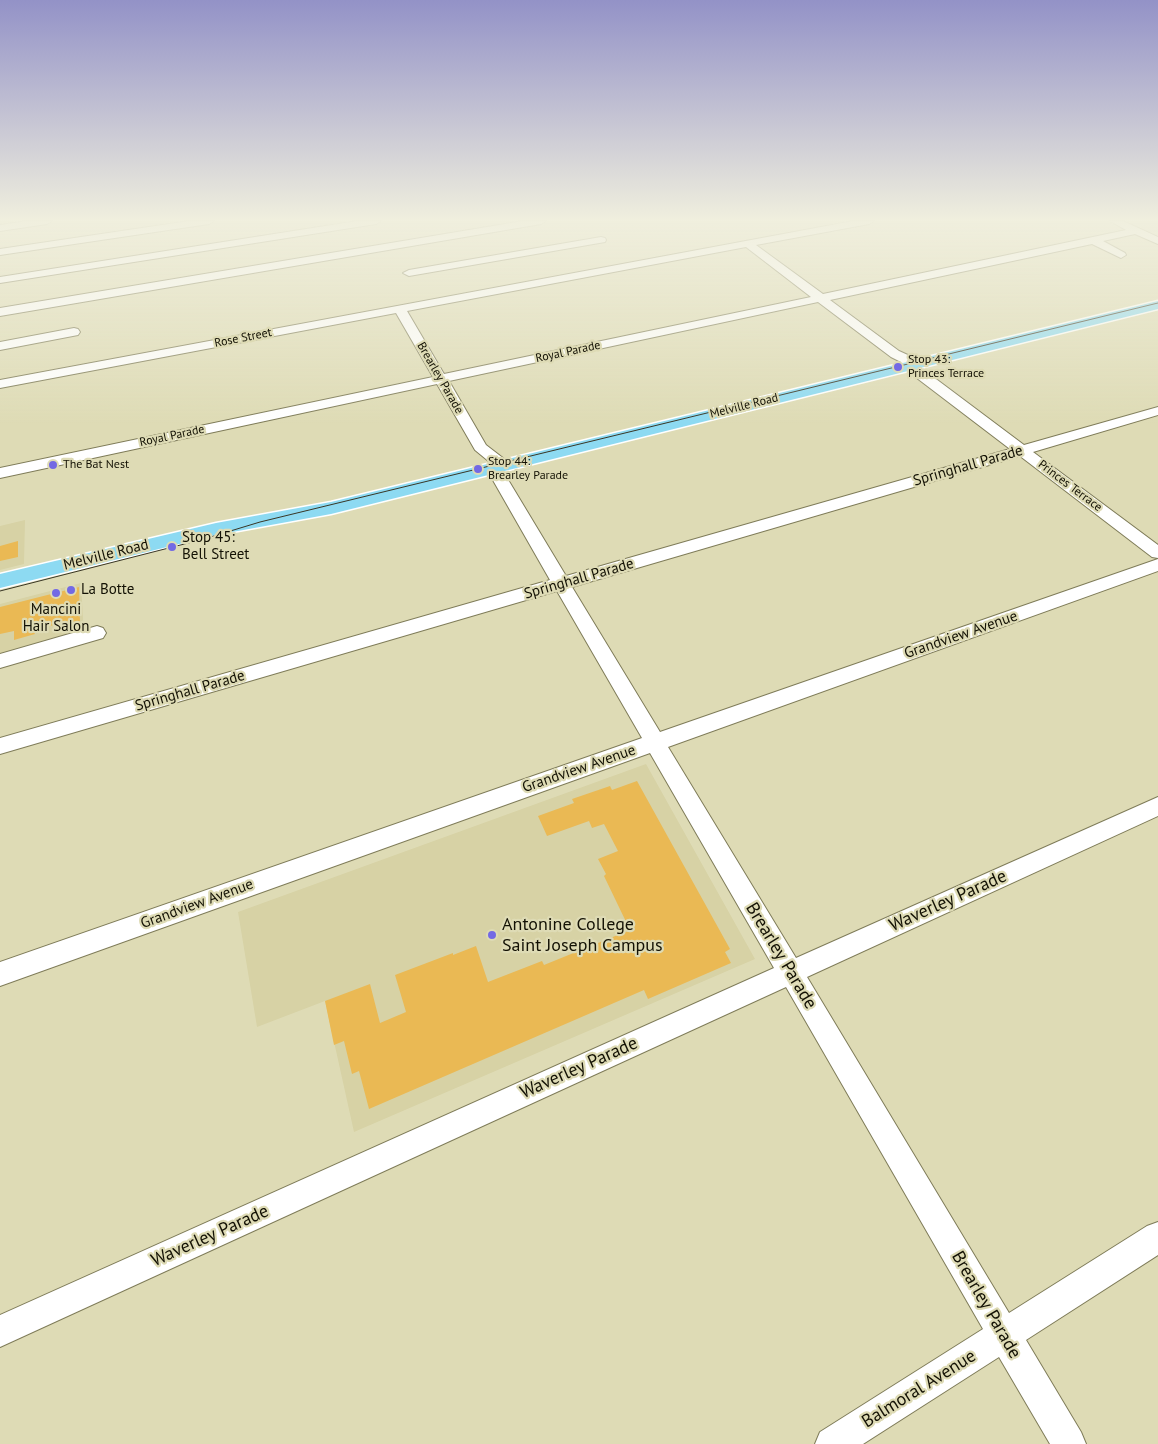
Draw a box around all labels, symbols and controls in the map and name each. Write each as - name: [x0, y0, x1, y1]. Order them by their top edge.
- street label: Rose Street: [213, 325, 273, 351]
- street label: Royal Parade: [534, 338, 602, 366]
- street label: Brearley Parade: [414, 340, 466, 416]
- place label: Stop 43: Princes Terrace: [908, 353, 984, 381]
- marker: Stop 43: Princes Terrace: [892, 361, 904, 373]
- street label: Melville Road: [708, 391, 780, 421]
- street label: Royal Parade: [138, 422, 206, 450]
- street label: Springhall Parade: [911, 442, 1025, 490]
- place label: Stop 44: Brearley Parade: [488, 455, 568, 483]
- street label: Princes Terrace: [1035, 457, 1105, 515]
- place label: The Bat Nest: [63, 458, 129, 472]
- marker: The Bat Nest: [47, 459, 59, 471]
- marker: Stop 44: Brearley Parade: [472, 463, 484, 475]
- place label: Stop 45: Bell Street: [182, 529, 249, 564]
- street label: Melville Road: [61, 536, 151, 574]
- marker: Stop 45: Bell Street: [166, 541, 178, 553]
- street label: Springhall Parade: [522, 555, 636, 603]
- place label: La Botte: [81, 581, 134, 599]
- marker: La Botte: [65, 584, 77, 596]
- marker: Mancini Hair Salon: [50, 587, 62, 599]
- place label: Mancini Hair Salon: [23, 601, 89, 636]
- street label: Grandview Avenue: [902, 607, 1020, 663]
- street label: Springhall Parade: [133, 667, 247, 715]
- street label: Grandview Avenue: [520, 741, 638, 797]
- street label: Waverley Parade: [886, 865, 1010, 937]
- street label: Grandview Avenue: [138, 875, 256, 933]
- street label: Brearley Parade: [741, 899, 821, 1013]
- place label: Antonine College Saint Joseph Campus: [502, 914, 663, 956]
- marker: Antonine College Saint Joseph Campus: [486, 929, 498, 941]
- street label: Waverley Parade: [517, 1032, 641, 1104]
- street label: Waverley Parade: [148, 1200, 272, 1272]
- street label: Brearley Parade: [947, 1248, 1025, 1362]
- street label: Balmoral Avenue: [858, 1345, 980, 1433]

